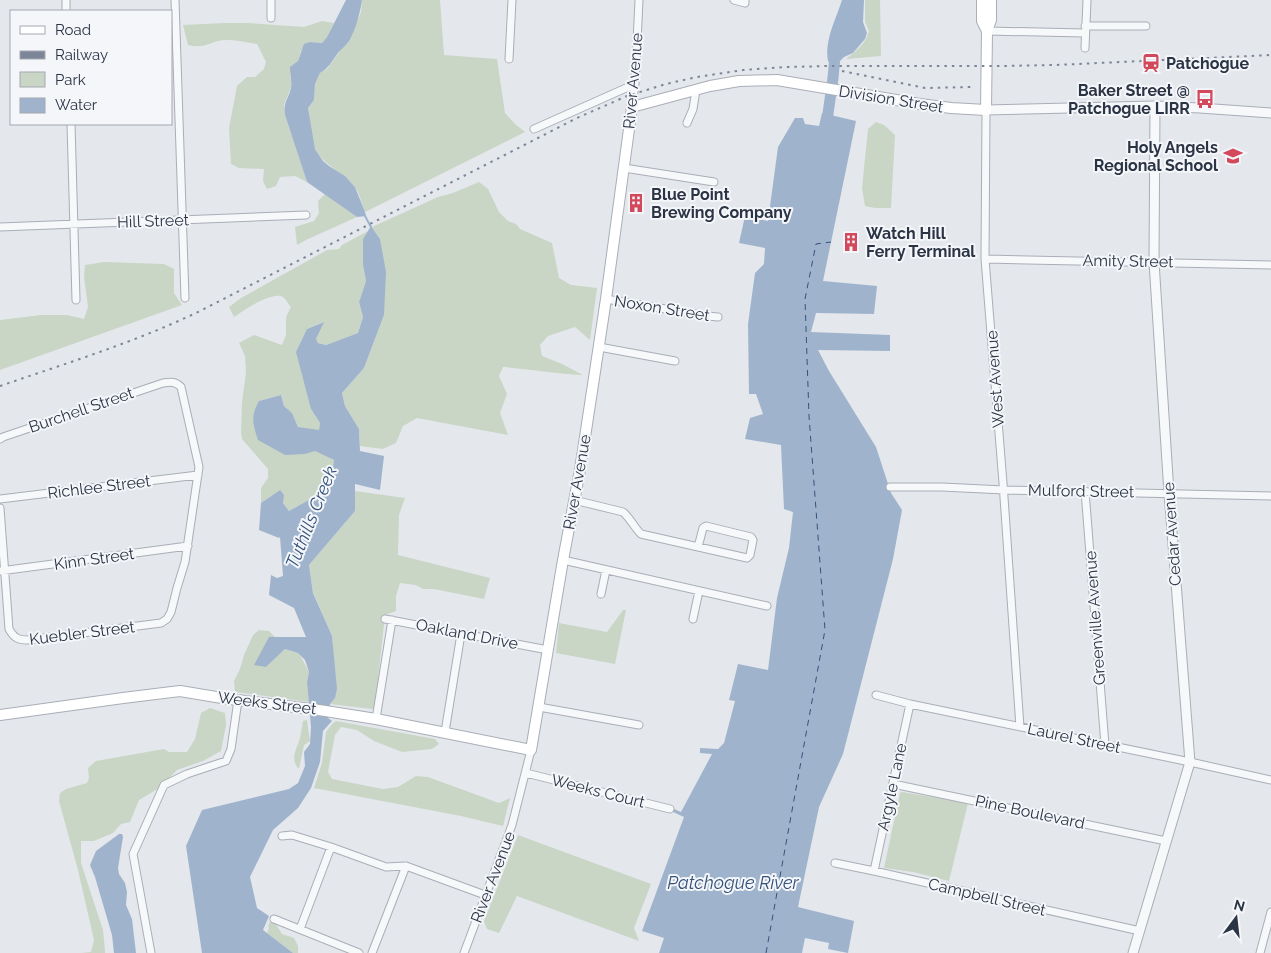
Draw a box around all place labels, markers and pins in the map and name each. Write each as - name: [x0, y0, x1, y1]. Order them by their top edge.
- station icon: Patchogue: [1140, 52, 1162, 74]
- place label: Patchogue: [1166, 54, 1249, 73]
- place label: Baker Street @ Patchogue LIRR: [1068, 81, 1190, 118]
- bus stop icon: Baker Street @ Patchogue LIRR: [1194, 88, 1216, 110]
- place label: Holy Angels Regional School: [1094, 138, 1219, 175]
- school or university icon: Holy Angels Regional School: [1222, 145, 1244, 167]
- place label: Blue Point Brewing Company: [651, 185, 792, 222]
- building icon: Blue Point Brewing Company: [625, 192, 647, 214]
- place label: Watch Hill Ferry Terminal: [866, 224, 976, 261]
- building icon: Watch Hill Ferry Terminal: [840, 231, 862, 253]

